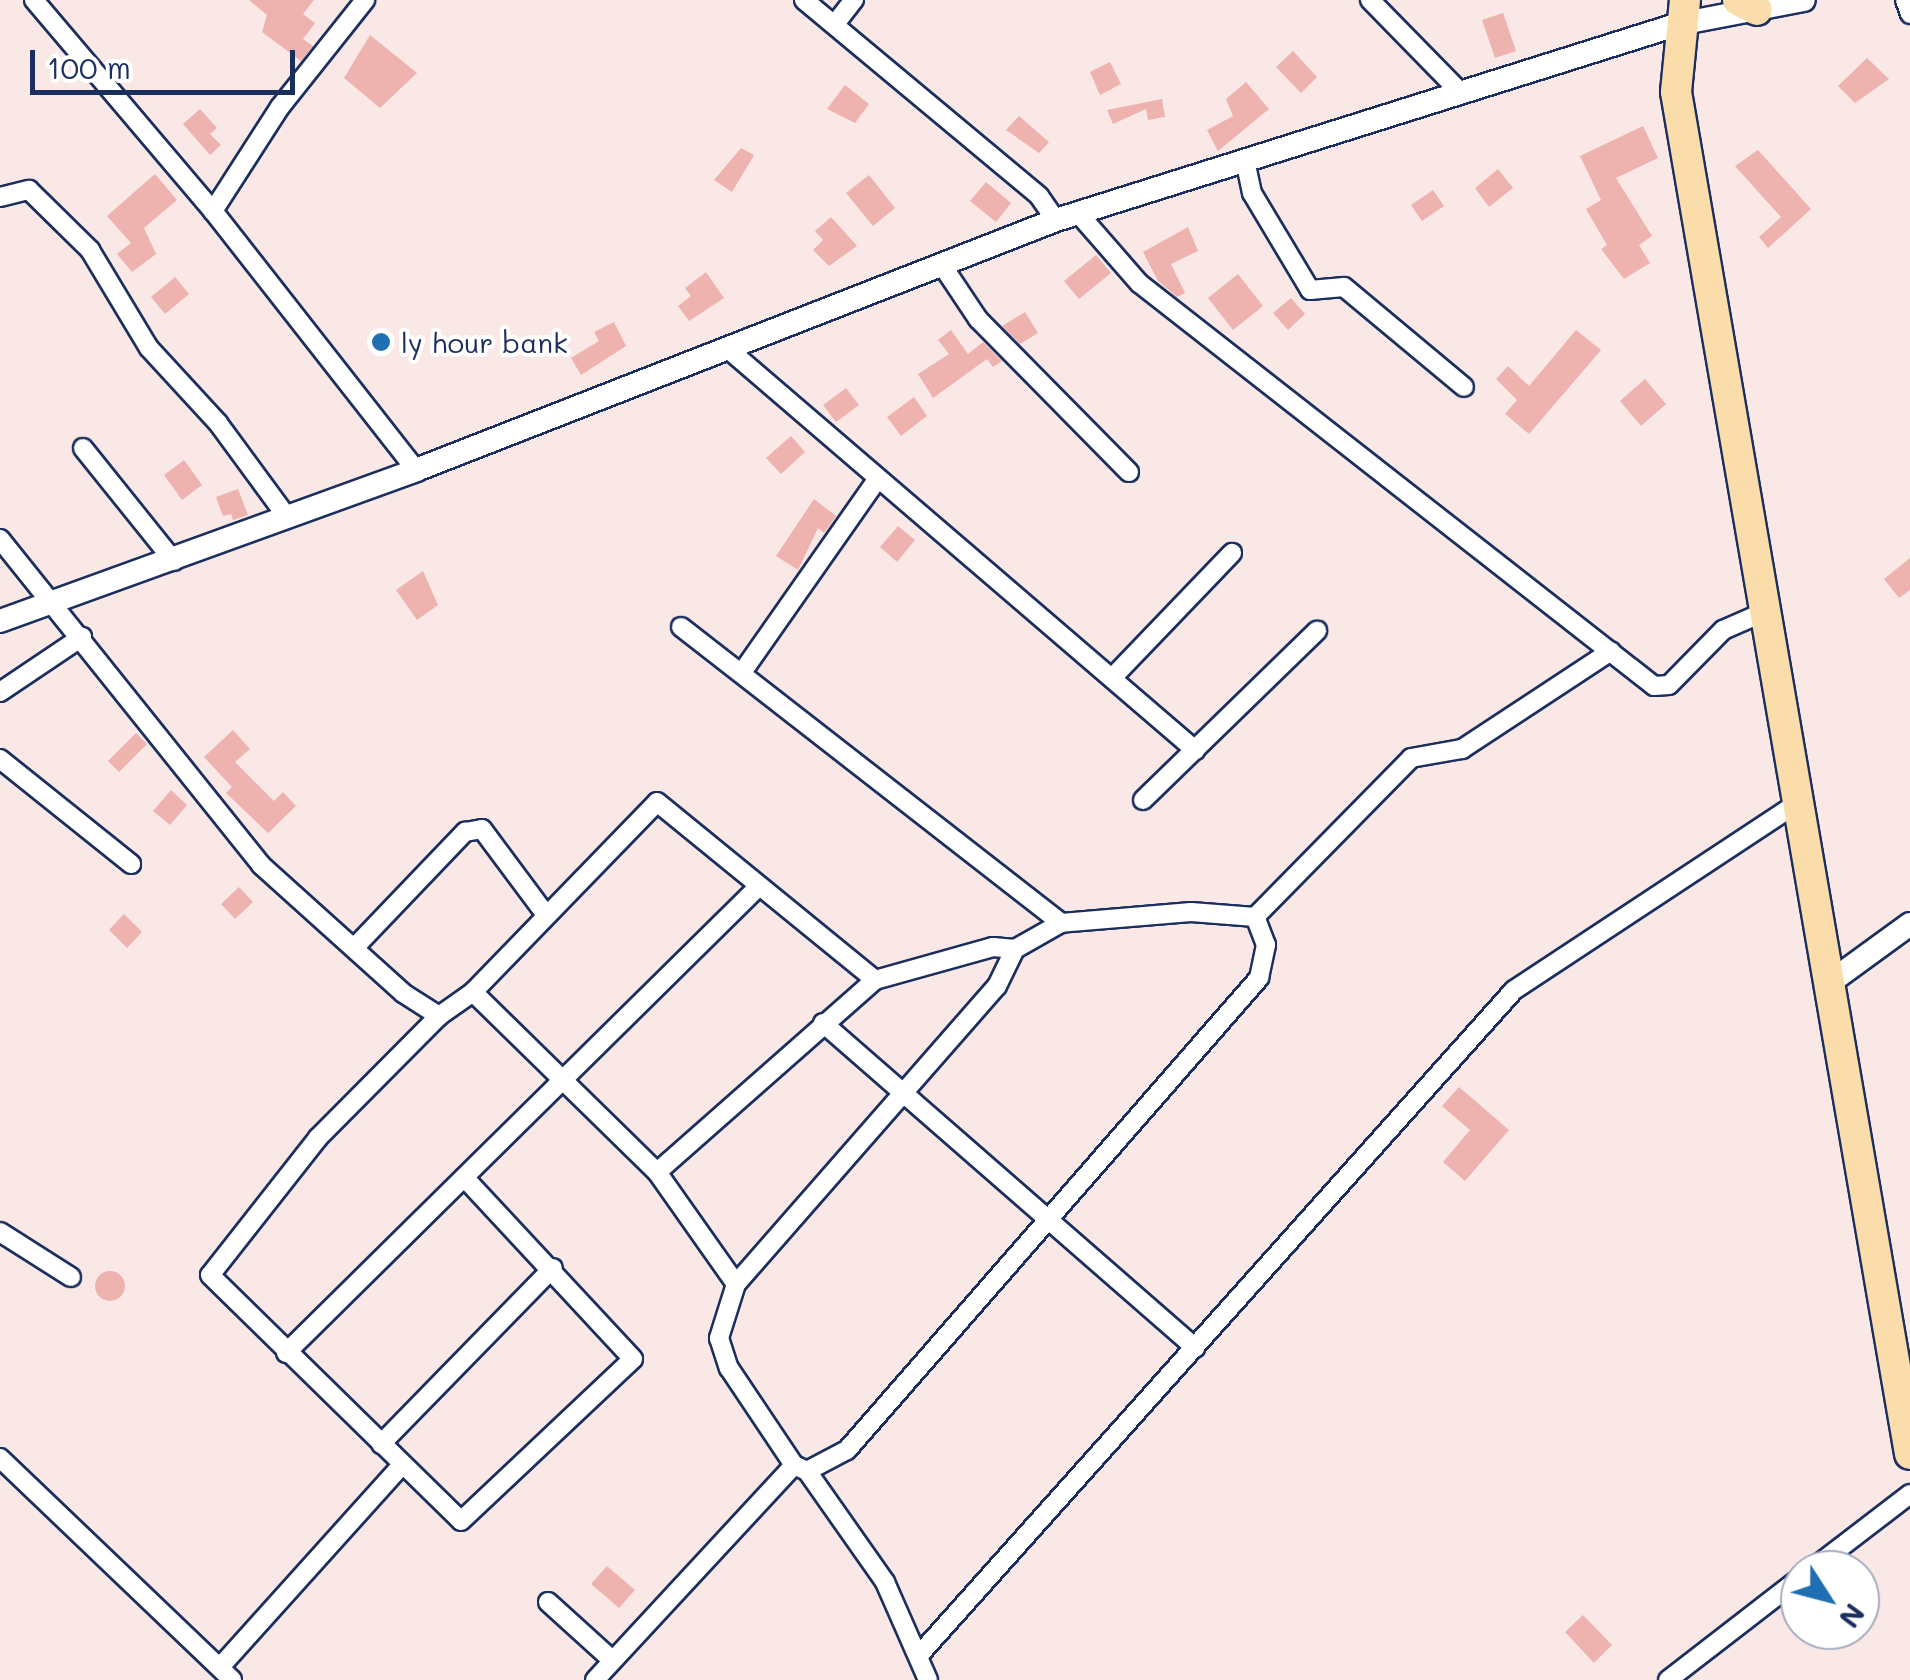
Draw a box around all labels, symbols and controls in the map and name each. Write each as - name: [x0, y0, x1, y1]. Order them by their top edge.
- scale bar: [35, 30, 300, 92]
- text: 100 m: [47, 47, 131, 87]
- place label: ly hour bank: [401, 325, 568, 359]
- marker: ly hour bank: [370, 331, 392, 353]
- north arrow: [1780, 1550, 1880, 1650]
- text: N: [1832, 1597, 1873, 1636]

